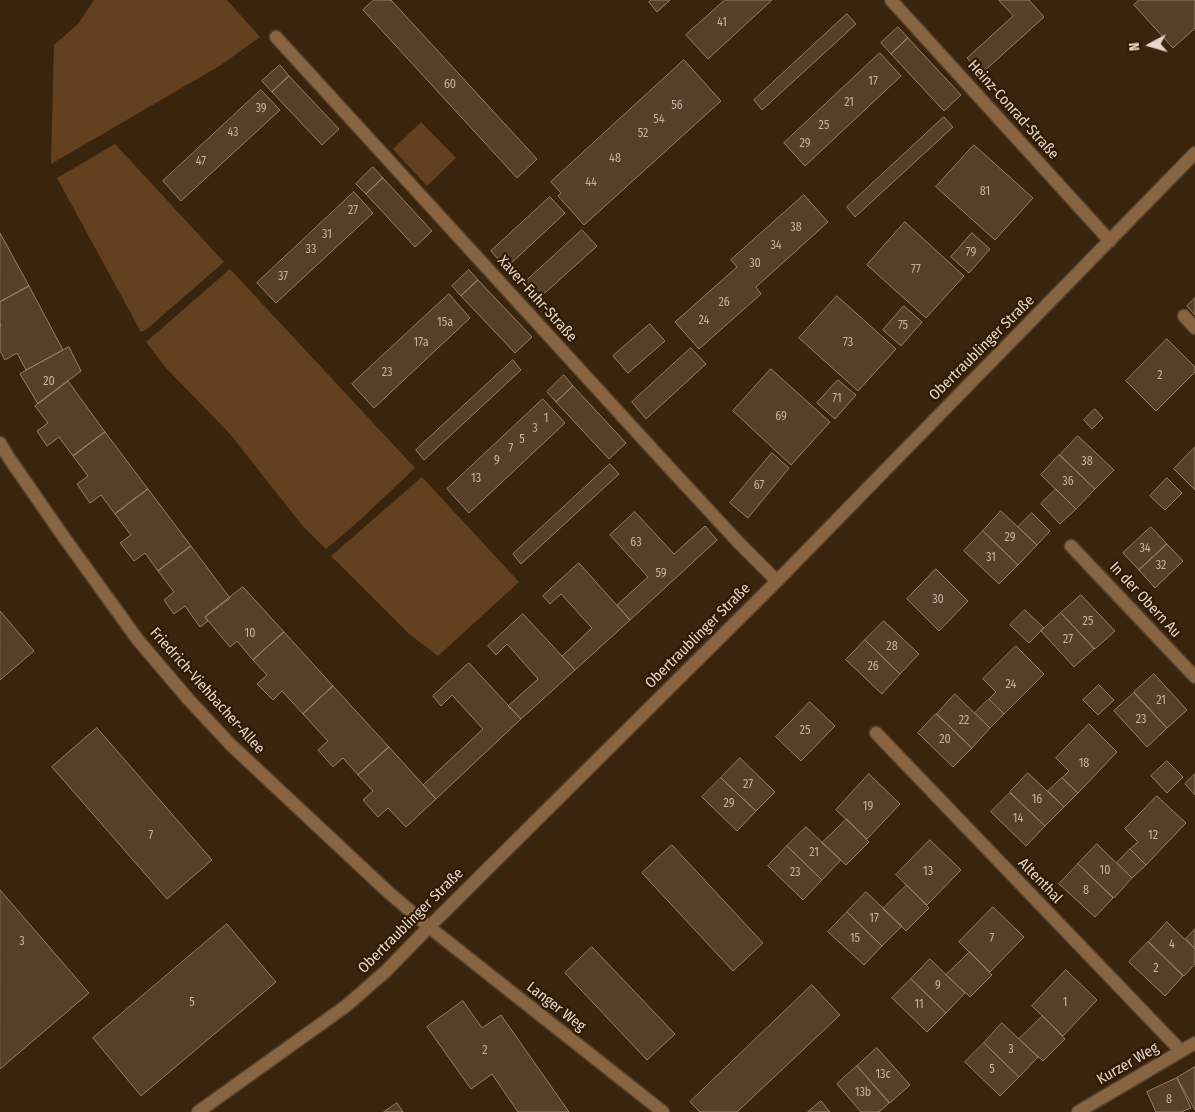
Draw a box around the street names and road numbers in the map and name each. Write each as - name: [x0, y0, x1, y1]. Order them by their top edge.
- street label: Heinz-Conrad-Straße: [964, 57, 1062, 163]
- street label: Xaver-Fuhr-Straße: [494, 252, 580, 346]
- street label: Obertraublinger Straße: [926, 292, 1038, 404]
- street label: In der Obern Au: [1105, 558, 1185, 642]
- street label: Obertraublinger Straße: [642, 580, 754, 692]
- street label: Friedrich-Viehbacher-Allee: [146, 624, 268, 758]
- street label: Altenthal: [1014, 855, 1066, 907]
- street label: Obertraublinger Straße: [355, 865, 467, 977]
- street label: Langer Weg: [523, 978, 589, 1036]
- street label: Kurzer Weg: [1094, 1039, 1162, 1089]

